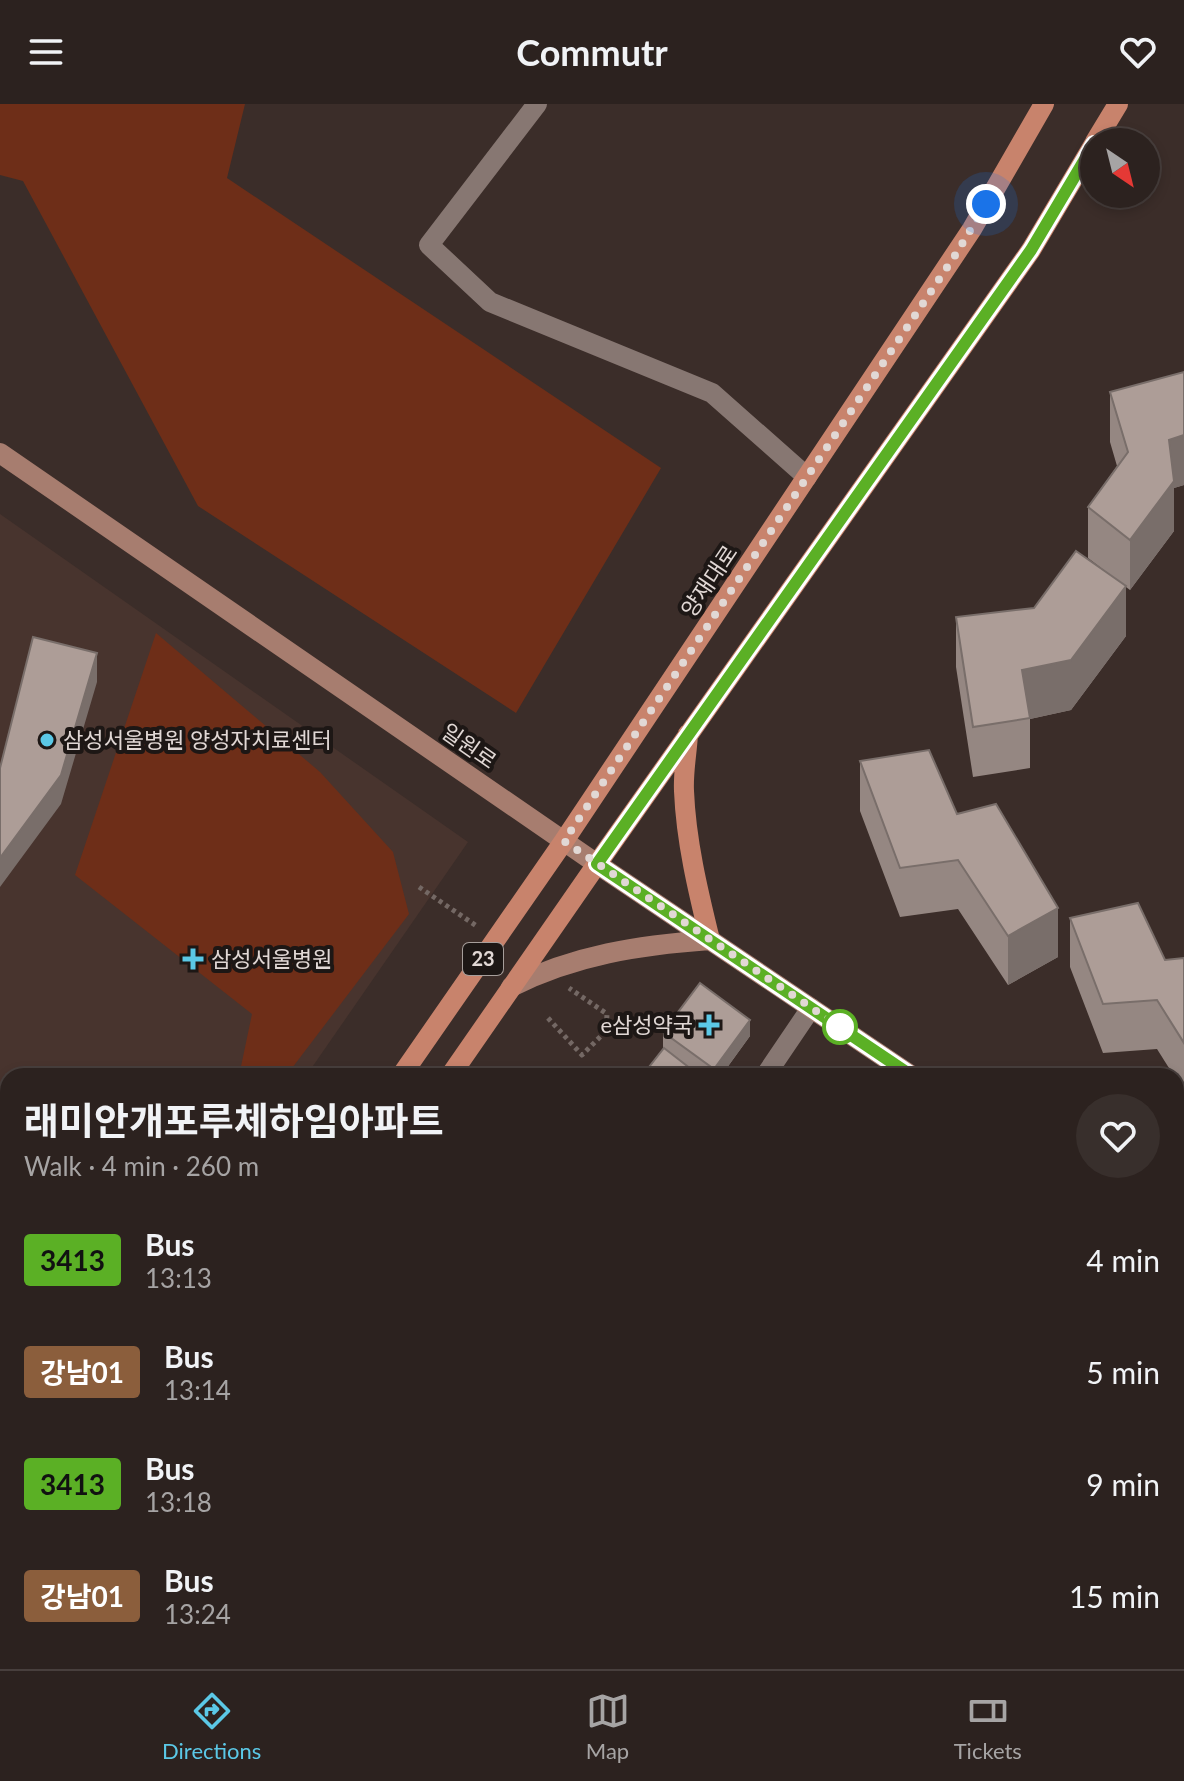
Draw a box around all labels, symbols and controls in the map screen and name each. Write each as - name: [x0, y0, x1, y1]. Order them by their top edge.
- icon: menu: [24, 30, 68, 74]
- text: Commutr: [516, 30, 668, 74]
- icon: heart: [1116, 30, 1160, 74]
- north arrow: [1080, 128, 1160, 208]
- map controls: [1080, 128, 1160, 208]
- your location: [966, 184, 1006, 224]
- street label: 양재대로: [675, 540, 742, 622]
- street label: 일원로: [437, 717, 502, 774]
- place label: 삼성서울병원 양성자치료센터: [63, 726, 332, 753]
- marker: 삼성서울병원 양성자치료센터: [38, 731, 56, 749]
- road number: 23: [463, 943, 503, 975]
- place label: 삼성서울병원: [211, 945, 332, 972]
- marker: 삼성서울병원: [182, 948, 204, 970]
- unlabelled marker: [823, 1010, 857, 1044]
- place label: e삼성약국: [600, 1011, 693, 1038]
- marker: e삼성약국: [700, 1016, 718, 1034]
- button: heart: [1076, 1094, 1160, 1178]
- text: 래미안개포루체하임아파트: [24, 1097, 444, 1143]
- text: Walk · 4 min · 260 m: [24, 1150, 259, 1182]
- text: Bus: [145, 1226, 195, 1262]
- text: 4 min: [1086, 1242, 1160, 1278]
- text: 3413: [40, 1243, 105, 1277]
- text: 13:13: [145, 1262, 212, 1294]
- text: Bus: [164, 1338, 214, 1374]
- text: 5 min: [1086, 1354, 1160, 1390]
- text: 강남01: [40, 1355, 124, 1389]
- text: 13:14: [164, 1374, 231, 1406]
- text: Bus: [145, 1450, 195, 1486]
- text: 9 min: [1086, 1466, 1160, 1502]
- text: 3413: [40, 1467, 105, 1501]
- text: 13:18: [145, 1486, 212, 1518]
- text: Bus: [164, 1562, 214, 1598]
- text: 15 min: [1069, 1578, 1160, 1614]
- text: 강남01: [40, 1579, 124, 1613]
- text: 13:24: [164, 1598, 231, 1630]
- tab: Directions: [162, 1689, 261, 1764]
- tab: Map: [586, 1689, 630, 1764]
- tab: Tickets: [954, 1689, 1022, 1764]

